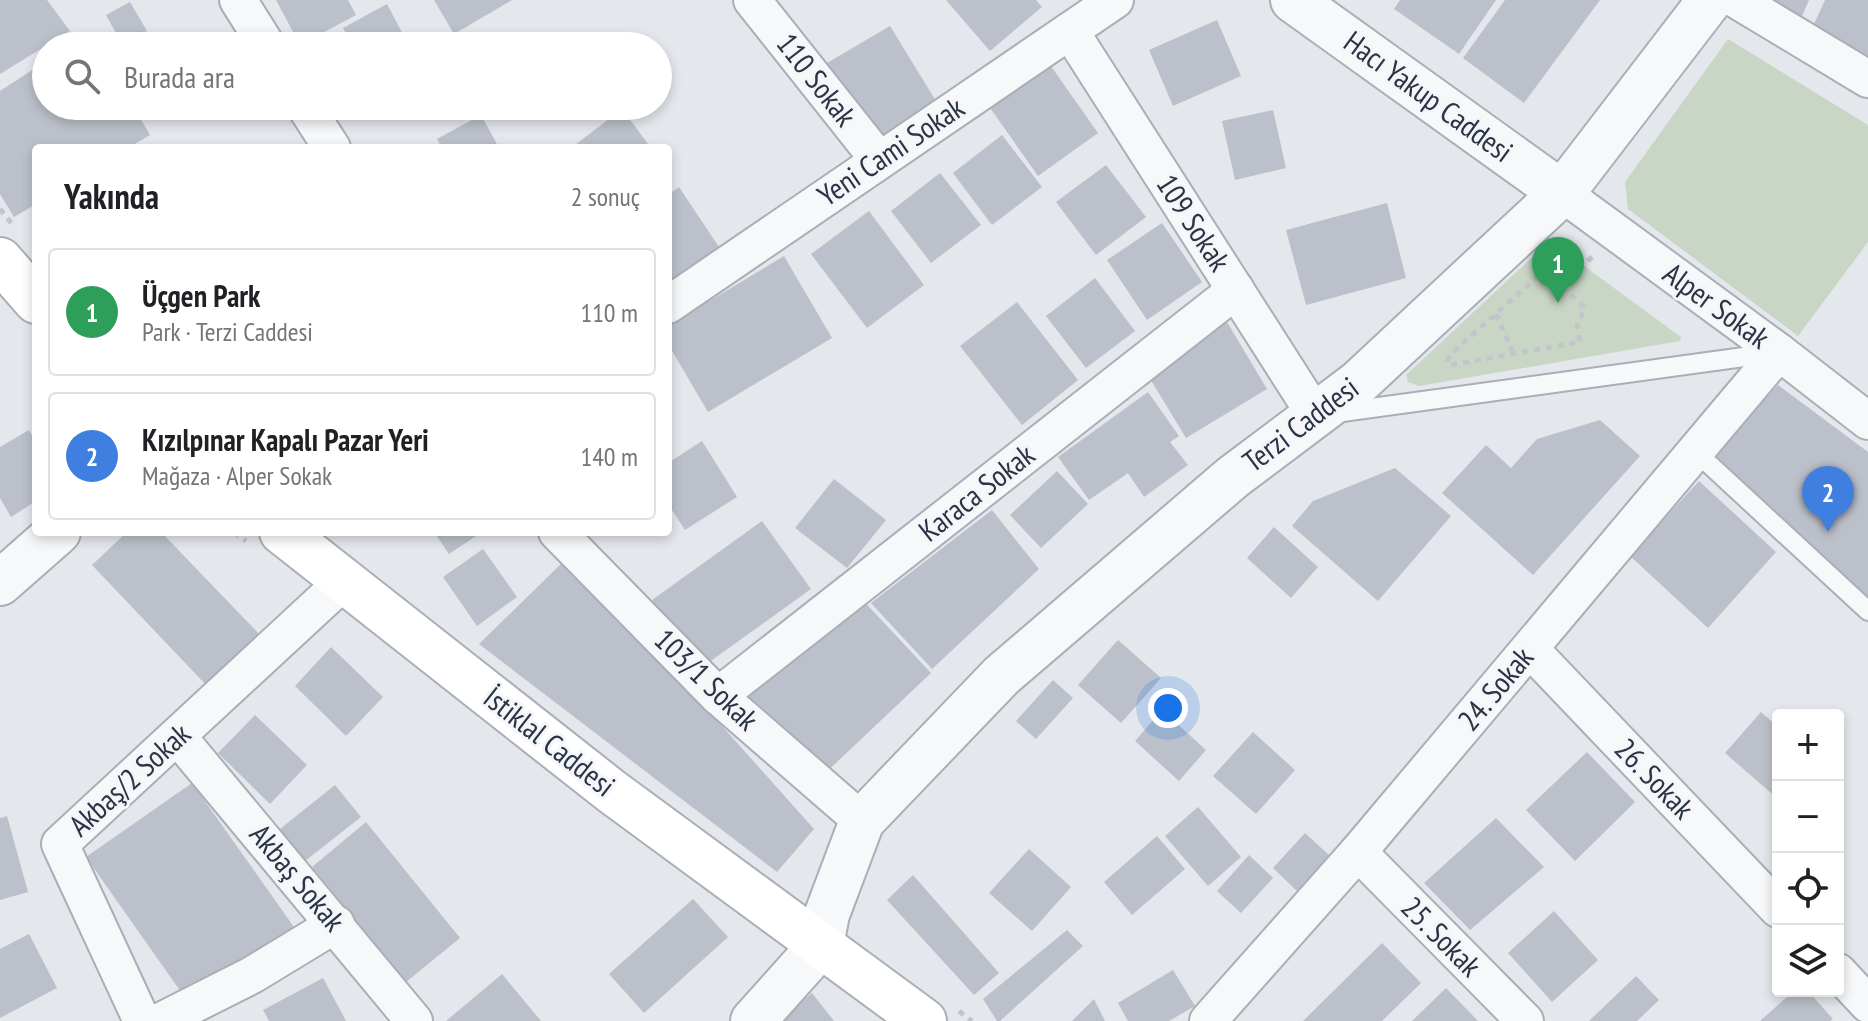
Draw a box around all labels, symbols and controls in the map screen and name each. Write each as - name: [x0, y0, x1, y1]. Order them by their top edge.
- street label: Hacı Yakup Caddesi: [1337, 21, 1521, 170]
- street label: 110 Sokak: [769, 25, 866, 134]
- search box: [32, 32, 672, 120]
- icon: search: [60, 54, 104, 98]
- text: Burada ara: [124, 57, 235, 96]
- street label: Yeni Cami Sokak: [809, 87, 971, 214]
- street label: 109 Sokak: [1149, 166, 1240, 278]
- text: Yakında: [64, 174, 159, 218]
- text: 2 sonuç: [571, 180, 640, 213]
- pin: 1: [1532, 237, 1584, 303]
- street label: Alper Sokak: [1656, 253, 1778, 357]
- text: Üçgen Park: [142, 276, 260, 315]
- text: 1: [86, 296, 98, 329]
- text: 110 m: [580, 296, 638, 329]
- text: Park · Terzi Caddesi: [142, 315, 313, 348]
- street label: Terzi Caddesi: [1234, 368, 1366, 480]
- text: Kızılpınar Kapalı Pazar Yeri: [142, 420, 429, 459]
- street label: Karaca Sokak: [910, 434, 1042, 549]
- text: 2: [86, 440, 98, 473]
- text: 140 m: [580, 440, 638, 473]
- text: Mağaza · Alper Sokak: [142, 459, 332, 492]
- pin: 2: [1802, 466, 1854, 532]
- street label: 103/1 Sokak: [647, 620, 768, 738]
- street label: 24. Sokak: [1448, 638, 1541, 738]
- street label: İstiklal Caddesi: [476, 677, 623, 804]
- your location: [1148, 688, 1188, 728]
- map controls: [1772, 709, 1844, 997]
- button: +: [1772, 709, 1844, 781]
- street label: Akbaş/2 Sokak: [60, 714, 198, 844]
- street label: 26. Sokak: [1607, 729, 1703, 827]
- button: −: [1772, 781, 1844, 853]
- street label: Akbaş Sokak: [242, 815, 355, 939]
- button: locate: [1772, 853, 1844, 925]
- street label: 25. Sokak: [1394, 888, 1491, 985]
- button: layers: [1772, 925, 1844, 997]

